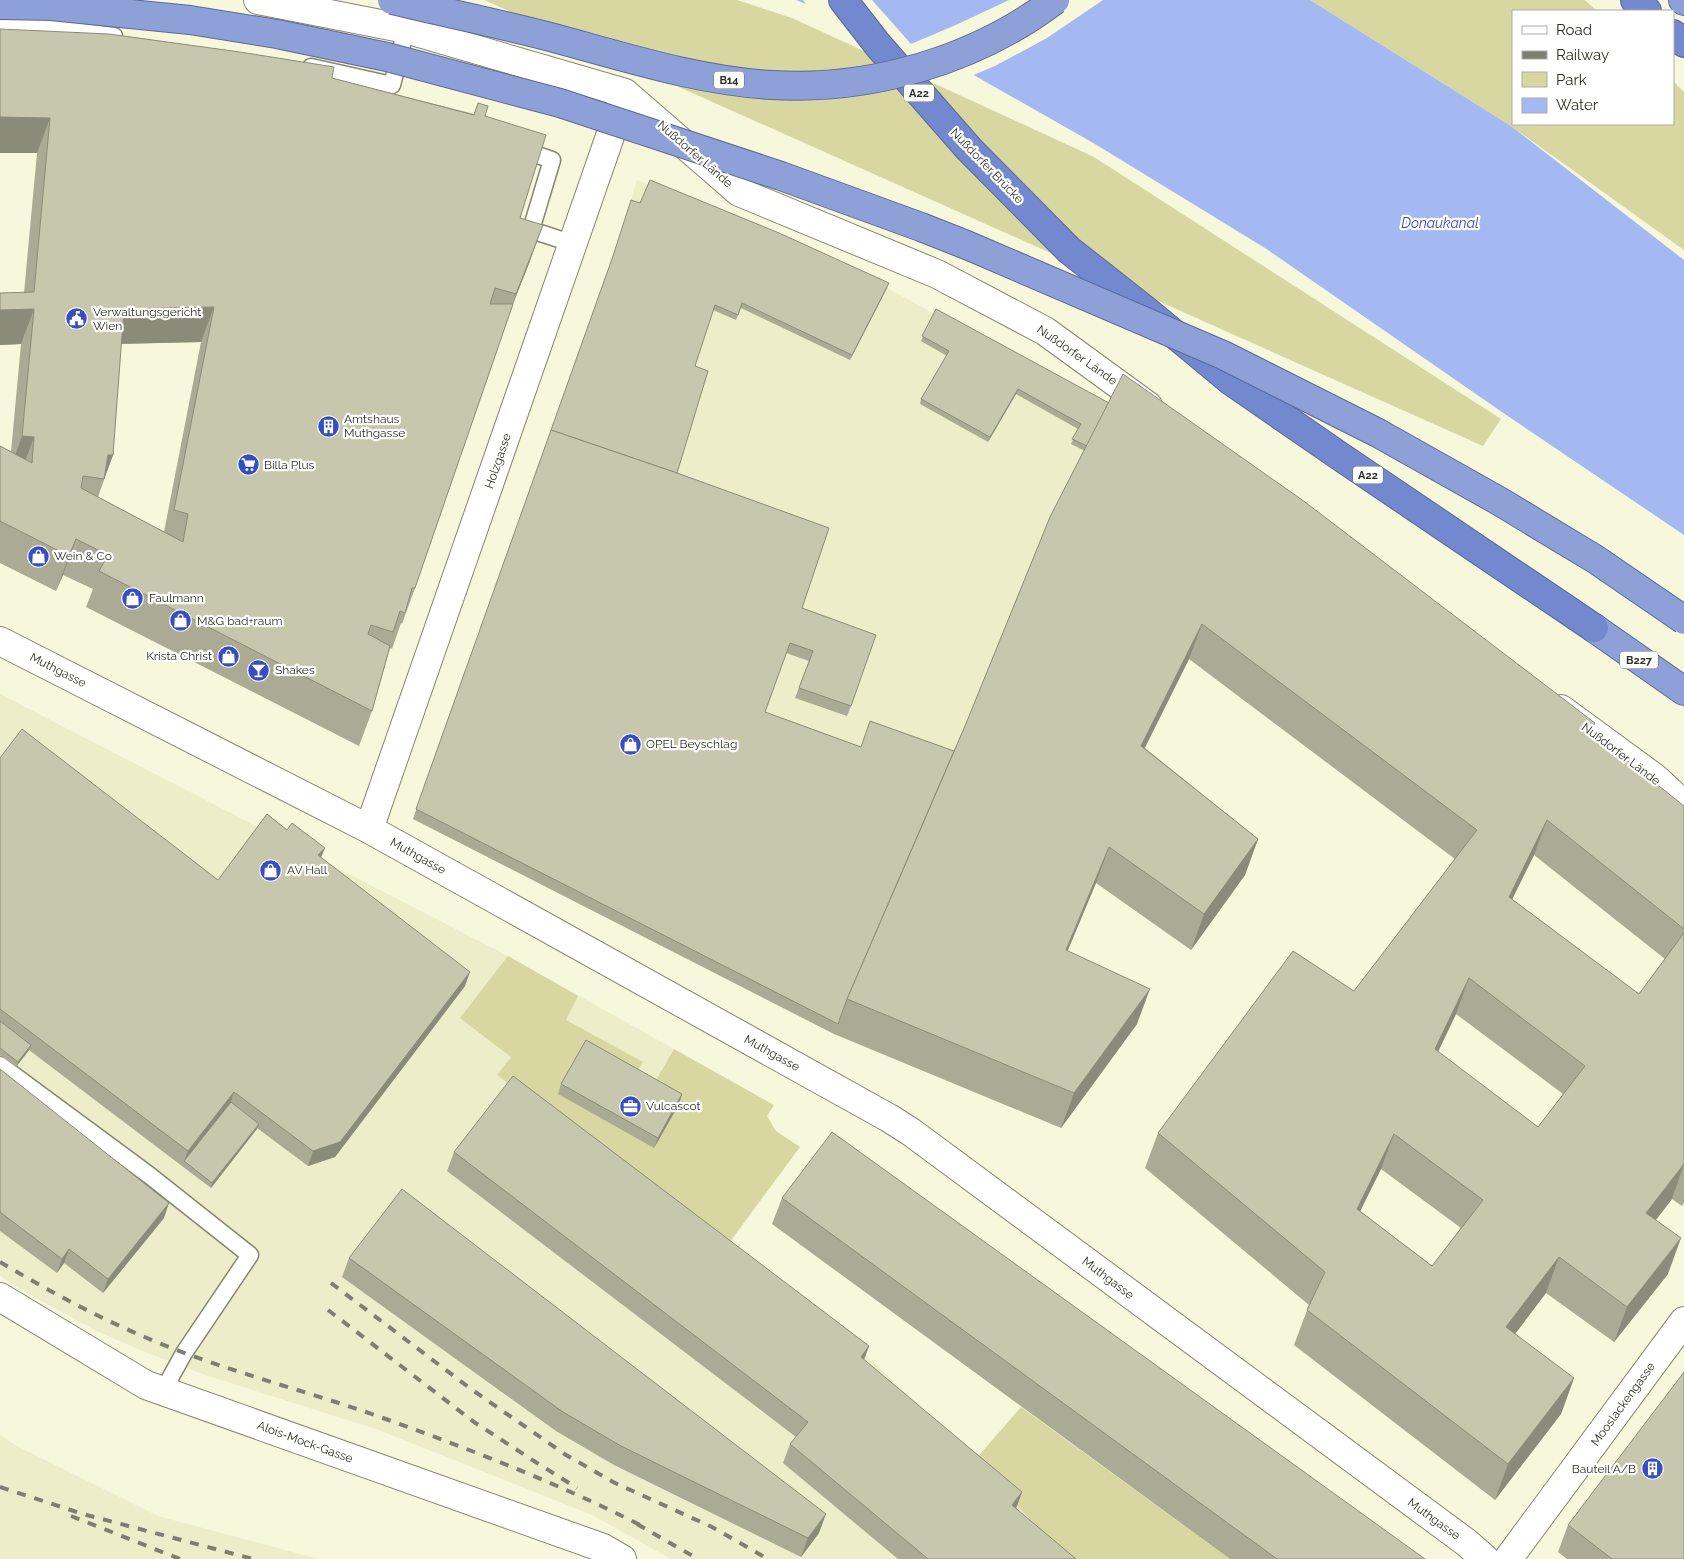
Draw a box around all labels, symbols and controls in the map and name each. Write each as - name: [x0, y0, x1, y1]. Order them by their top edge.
- legend: [1512, 10, 1674, 125]
- text: Road: [1556, 21, 1592, 39]
- text: Railway: [1556, 46, 1609, 64]
- text: Park: [1556, 71, 1587, 89]
- road number: B14: [714, 72, 744, 88]
- road number: A22: [904, 85, 934, 102]
- text: Water: [1556, 96, 1599, 114]
- street label: Nußdorfer Lände: [655, 118, 735, 190]
- street label: Nußdorfer Brücke: [948, 126, 1026, 206]
- water label: Donaukanal: [1401, 215, 1479, 231]
- place label: Verwaltungsgericht Wien: [93, 305, 201, 333]
- public building icon: Verwaltungsgericht Wien: [65, 307, 89, 331]
- street label: Nußdorfer Lände: [1034, 322, 1120, 388]
- place label: Amtshaus Muthgasse: [344, 412, 405, 440]
- building icon: Amtshaus Muthgasse: [316, 414, 340, 438]
- street label: Holzgasse: [482, 432, 514, 490]
- supermarket icon: Billa Plus: [236, 453, 260, 477]
- place label: Billa Plus: [264, 458, 315, 472]
- road number: A22: [1353, 466, 1383, 484]
- shop icon: Wein & Co: [26, 544, 50, 568]
- place label: Wein & Co: [54, 549, 112, 563]
- shop icon: Faulmann: [121, 586, 145, 610]
- place label: Faulmann: [149, 591, 204, 605]
- shop icon: M&G bad+raum: [169, 609, 193, 633]
- place label: M&G bad+raum: [197, 614, 282, 628]
- shop icon: Krista Christ: [216, 644, 240, 668]
- place label: Krista Christ: [146, 649, 212, 663]
- street label: Muthgasse: [28, 650, 88, 690]
- road number: B227: [1620, 652, 1658, 668]
- bar icon: Shakes: [247, 658, 271, 682]
- place label: Shakes: [275, 663, 315, 677]
- street label: Nußdorfer Lände: [1579, 720, 1663, 788]
- shop icon: OPEL Beyschlag: [618, 732, 642, 756]
- place label: OPEL Beyschlag: [646, 737, 737, 751]
- street label: Muthgasse: [388, 835, 448, 877]
- shop icon: AV Hall: [259, 858, 283, 882]
- place label: AV Hall: [287, 863, 328, 877]
- street label: Muthgasse: [742, 1032, 802, 1074]
- office icon: Vulcascot: [618, 1094, 642, 1118]
- place label: Vulcascot: [646, 1099, 701, 1113]
- street label: Muthgasse: [1079, 1254, 1137, 1302]
- street label: Mooslackengasse: [1588, 1360, 1658, 1448]
- street label: Alois-Mock-Gasse: [255, 1418, 355, 1466]
- building icon: Bauteil A/B: [1640, 1457, 1664, 1481]
- place label: Bauteil A/B: [1572, 1462, 1636, 1476]
- street label: Muthgasse: [1405, 1495, 1463, 1543]

